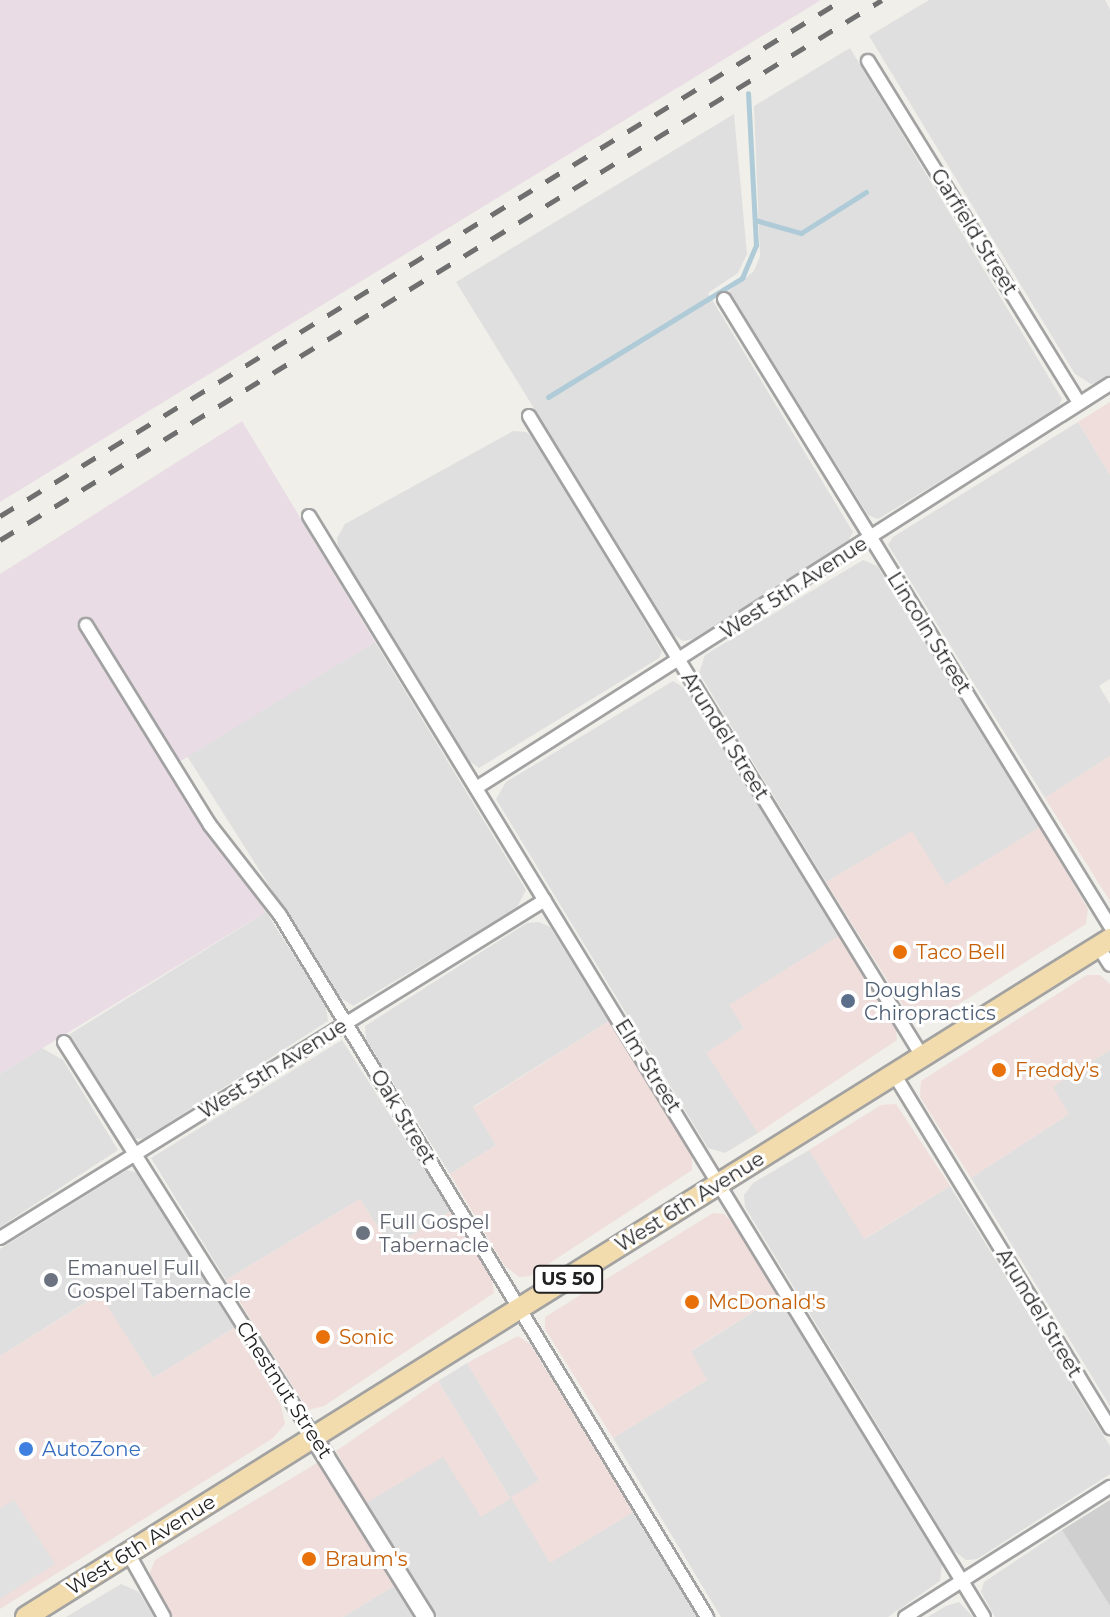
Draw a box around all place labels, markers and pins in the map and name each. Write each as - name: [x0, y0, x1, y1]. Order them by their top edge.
- place label: Taco Bell: [916, 940, 1005, 964]
- marker: Taco Bell: [891, 943, 909, 961]
- place label: Doughlas Chiropractics: [864, 978, 996, 1025]
- marker: Doughlas Chiropractics: [839, 992, 857, 1010]
- place label: Freddy's: [1015, 1058, 1099, 1082]
- marker: Freddy's: [990, 1061, 1008, 1079]
- place label: Full Gospel Tabernacle: [379, 1210, 490, 1257]
- marker: Full Gospel Tabernacle: [354, 1224, 372, 1242]
- place label: Emanuel Full Gospel Tabernacle: [67, 1256, 251, 1303]
- marker: Emanuel Full Gospel Tabernacle: [42, 1271, 60, 1289]
- place label: McDonald's: [708, 1290, 825, 1314]
- marker: McDonald's: [683, 1293, 701, 1311]
- place label: Sonic: [339, 1325, 394, 1349]
- marker: Sonic: [314, 1328, 332, 1346]
- place label: AutoZone: [42, 1437, 141, 1461]
- marker: AutoZone: [17, 1440, 35, 1458]
- place label: Braum's: [325, 1547, 408, 1571]
- marker: Braum's: [300, 1550, 318, 1568]

